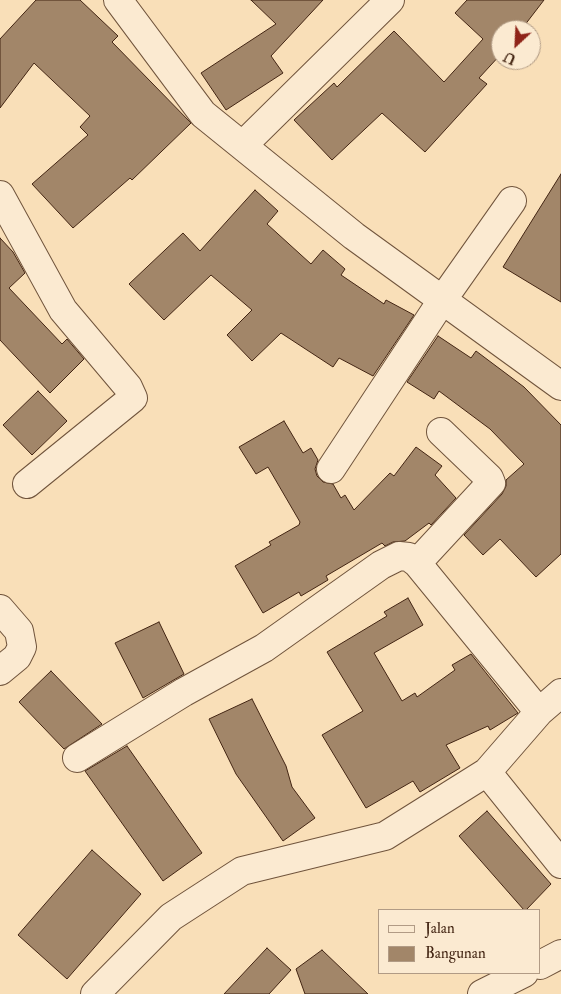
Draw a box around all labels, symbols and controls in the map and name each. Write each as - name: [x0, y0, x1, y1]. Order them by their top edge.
- north arrow: [491, 20, 541, 70]
- text: U: [501, 48, 519, 68]
- legend: [378, 909, 541, 974]
- text: Jalan: [425, 919, 455, 938]
- text: Bangunan: [425, 944, 486, 963]

